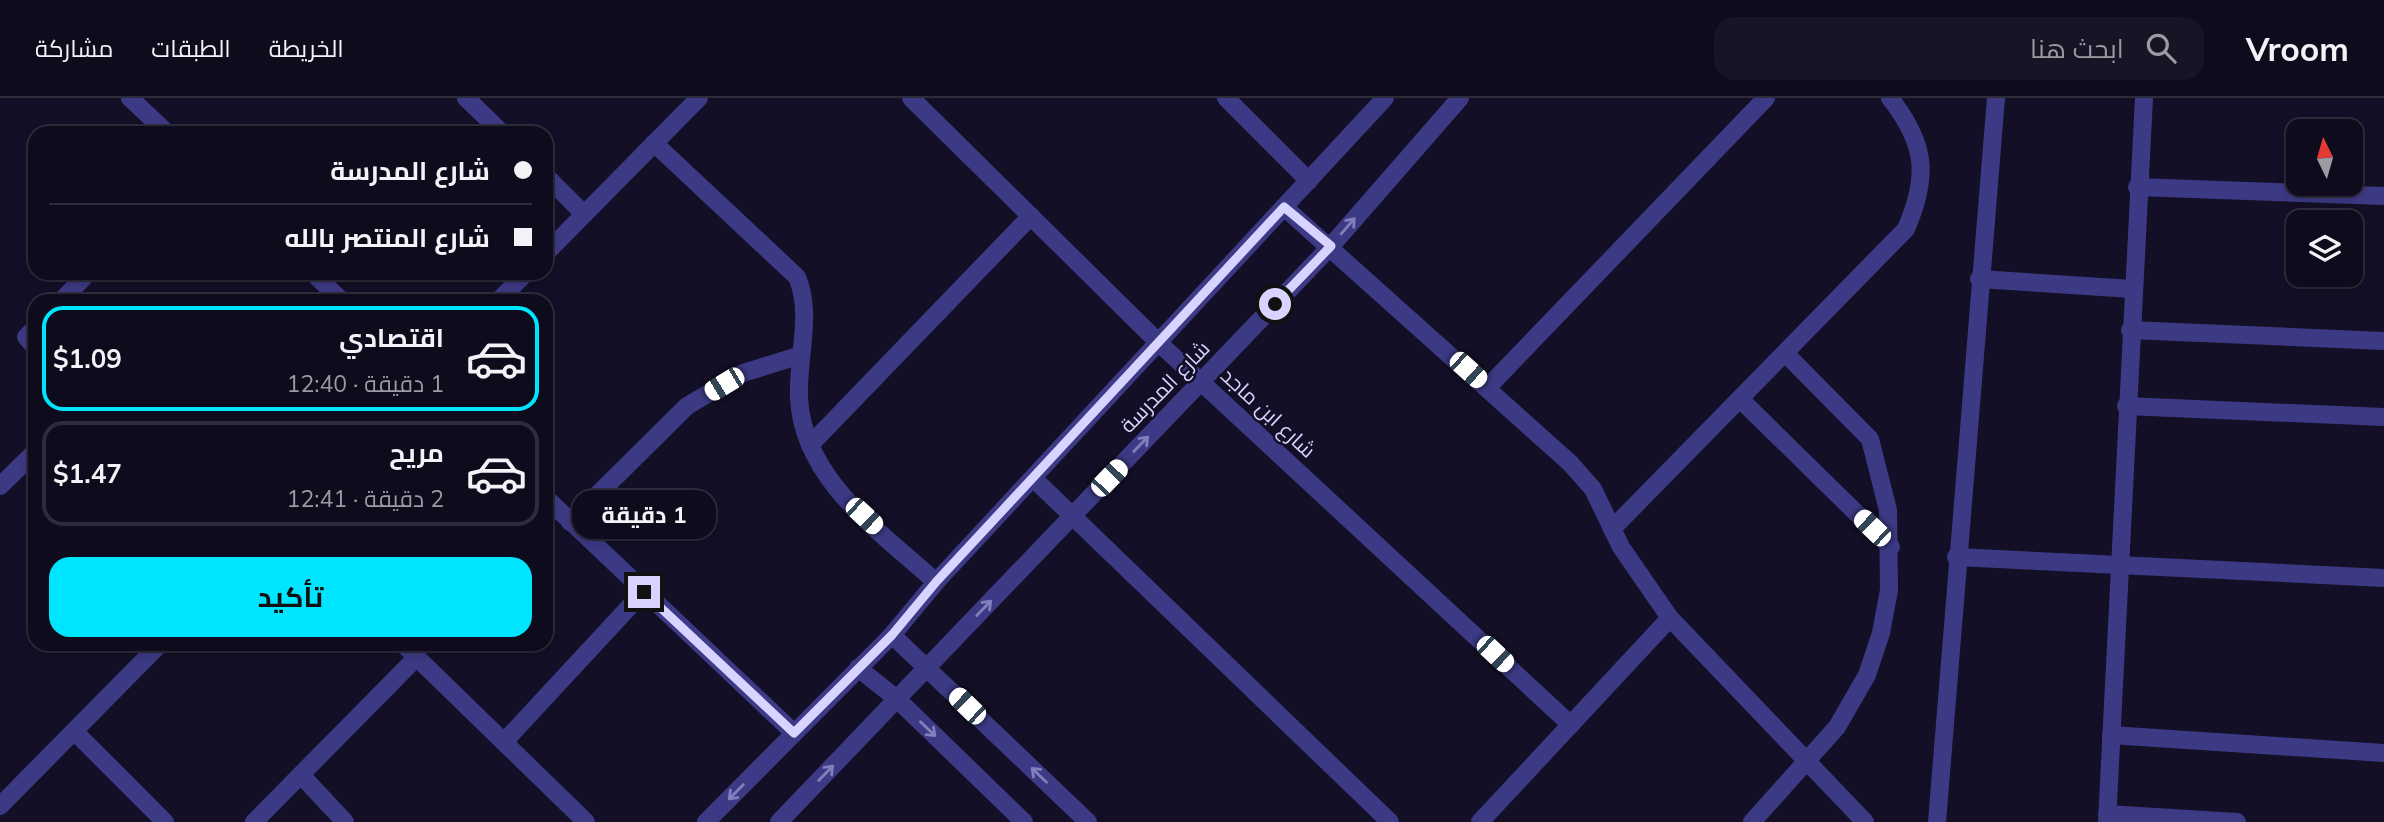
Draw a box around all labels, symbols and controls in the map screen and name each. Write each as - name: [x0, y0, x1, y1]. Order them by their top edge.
- search box: [1714, 17, 2204, 80]
- text: Vroom: [2246, 28, 2349, 69]
- icon: search: [2142, 29, 2180, 67]
- text: ابحث هنا: [2030, 32, 2124, 65]
- text: مشاركة: [35, 33, 113, 63]
- text: الطبقات: [151, 33, 231, 63]
- text: الخريطة: [269, 33, 344, 63]
- north arrow: [2286, 119, 2362, 196]
- map controls: [2286, 119, 2363, 287]
- text: شارع المدرسة: [330, 154, 490, 187]
- button: layers: [2286, 210, 2363, 287]
- one-way arrow: [1340, 217, 1356, 235]
- text: شارع المنتصر بالله: [284, 221, 490, 254]
- route start: [1259, 288, 1291, 320]
- text: اقتصادي: [339, 321, 444, 354]
- icon: car: [465, 327, 528, 390]
- street label: شارع المدرسة: [1114, 335, 1216, 439]
- text: $1.09: [53, 342, 122, 375]
- car: [1446, 348, 1491, 392]
- street label: شارع ابن ماجد: [1215, 362, 1321, 464]
- car: [701, 364, 748, 404]
- text: 1 دقيقة · 12:40: [287, 369, 444, 398]
- text: مريح: [389, 436, 444, 469]
- one-way arrow: [1133, 436, 1150, 453]
- icon: car: [465, 442, 528, 505]
- car: [1087, 456, 1132, 500]
- text: $1.47: [53, 457, 122, 490]
- text: 2 دقيقة · 12:41: [287, 484, 444, 513]
- callout: 1 دقيقة: [572, 490, 716, 540]
- car: [842, 494, 887, 538]
- text: 1 دقيقة: [601, 500, 687, 529]
- car: [1850, 506, 1895, 550]
- button: تأكيد: [49, 557, 532, 637]
- route end: [628, 576, 660, 608]
- one-way arrow: [975, 600, 992, 617]
- car: [1473, 632, 1518, 676]
- car: [945, 684, 990, 728]
- one-way arrow: [919, 721, 936, 738]
- one-way arrow: [818, 765, 835, 782]
- one-way arrow: [1030, 766, 1047, 783]
- one-way arrow: [727, 783, 744, 800]

